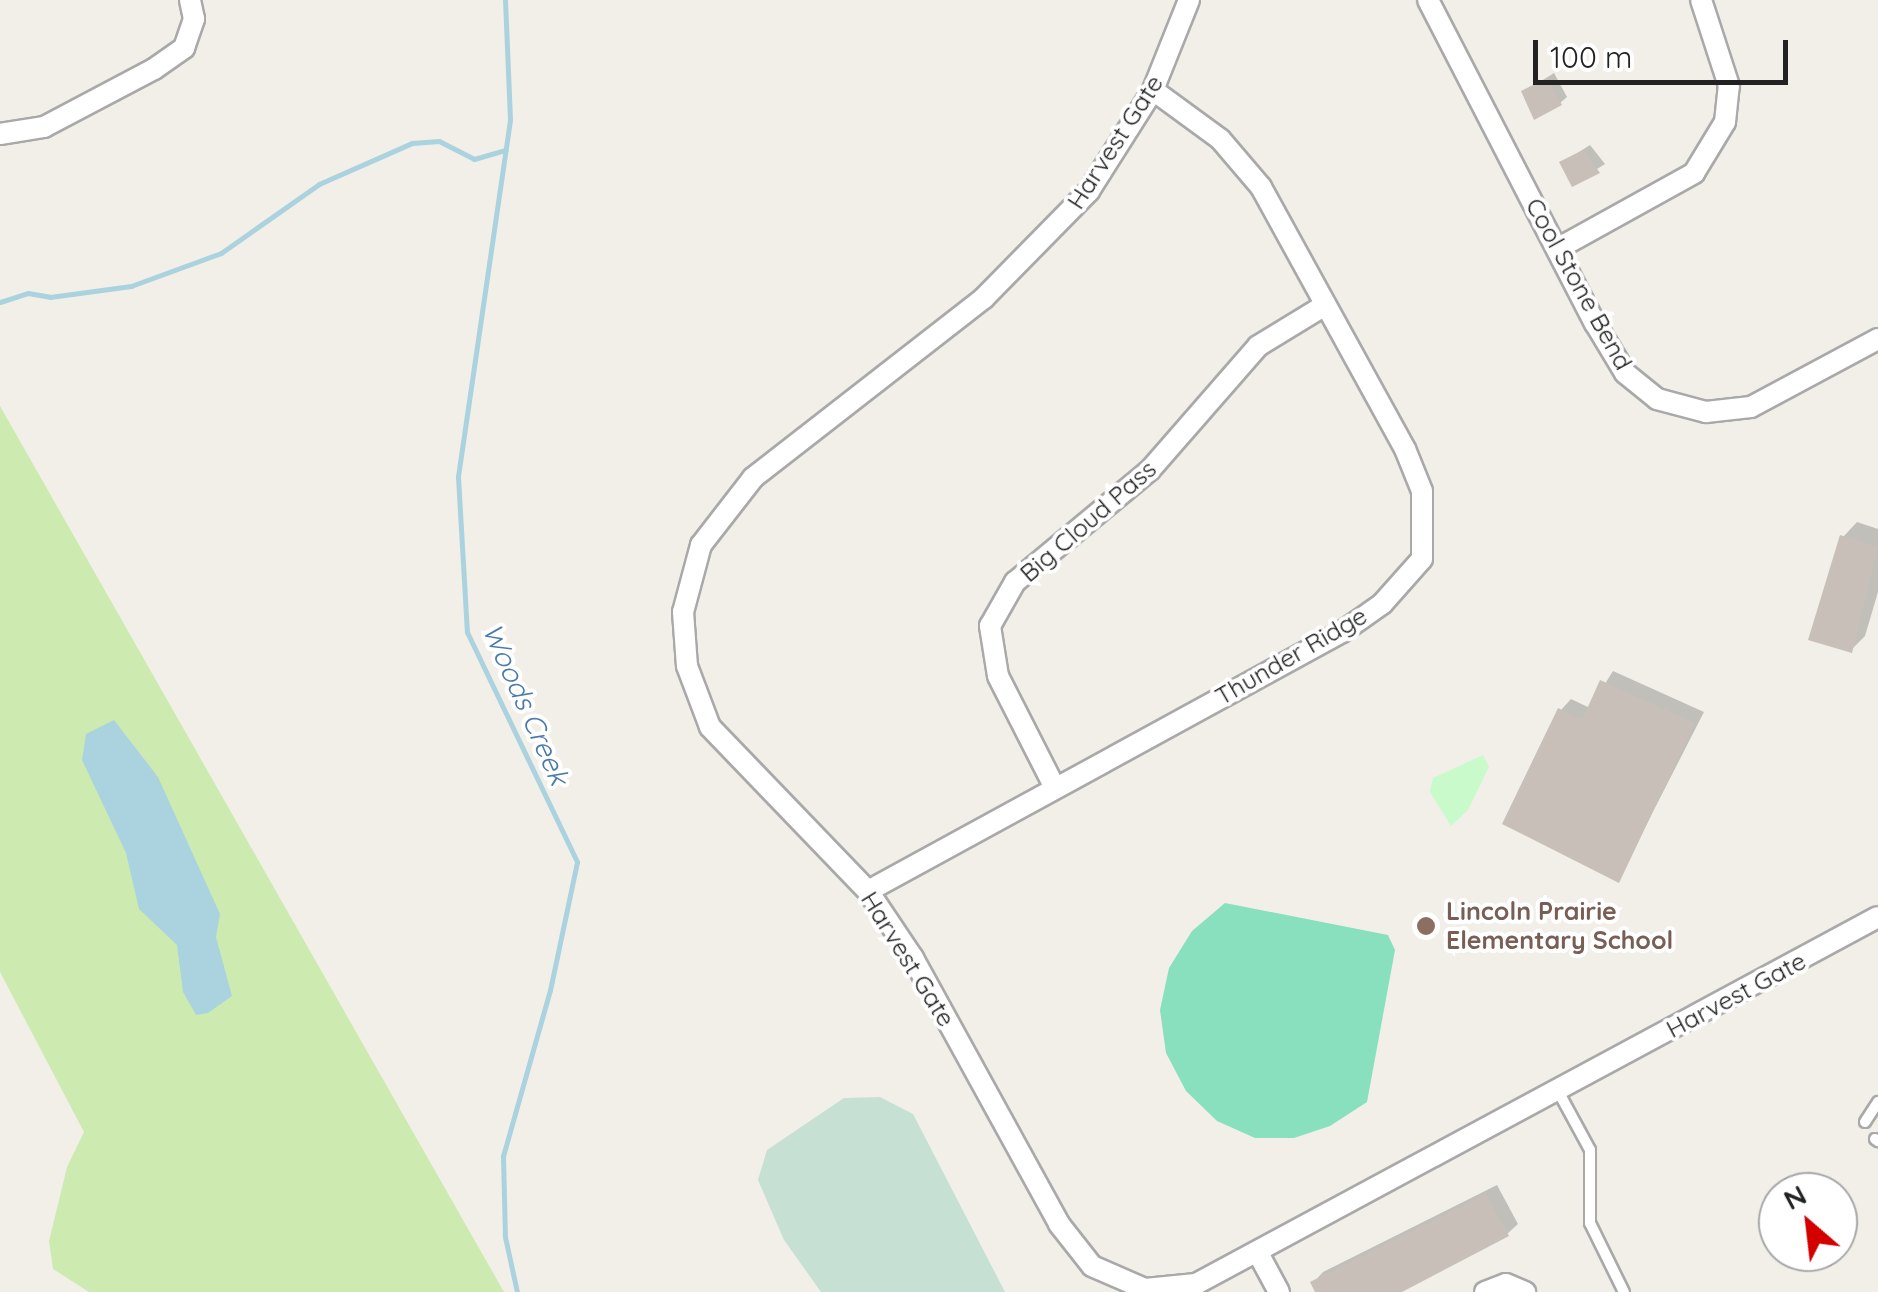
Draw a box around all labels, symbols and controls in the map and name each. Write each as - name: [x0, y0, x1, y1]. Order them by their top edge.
- scale bar: [1538, 20, 1793, 82]
- text: 100 m: [1550, 38, 1632, 76]
- street label: Harvest Gate: [1061, 69, 1169, 215]
- street label: Cool Stone Bend: [1519, 193, 1639, 375]
- street label: Big Cloud Pass: [1014, 454, 1162, 588]
- street label: Thunder Ridge: [1210, 600, 1372, 712]
- water label: Woods Creek: [475, 618, 577, 790]
- street label: Harvest Gate: [855, 886, 961, 1032]
- place label: Lincoln Prairie Elementary School: [1446, 897, 1673, 956]
- marker: Lincoln Prairie Elementary School: [1415, 915, 1437, 937]
- street label: Harvest Gate: [1661, 946, 1811, 1044]
- north arrow: [1758, 1172, 1858, 1272]
- text: N: [1777, 1177, 1812, 1217]

